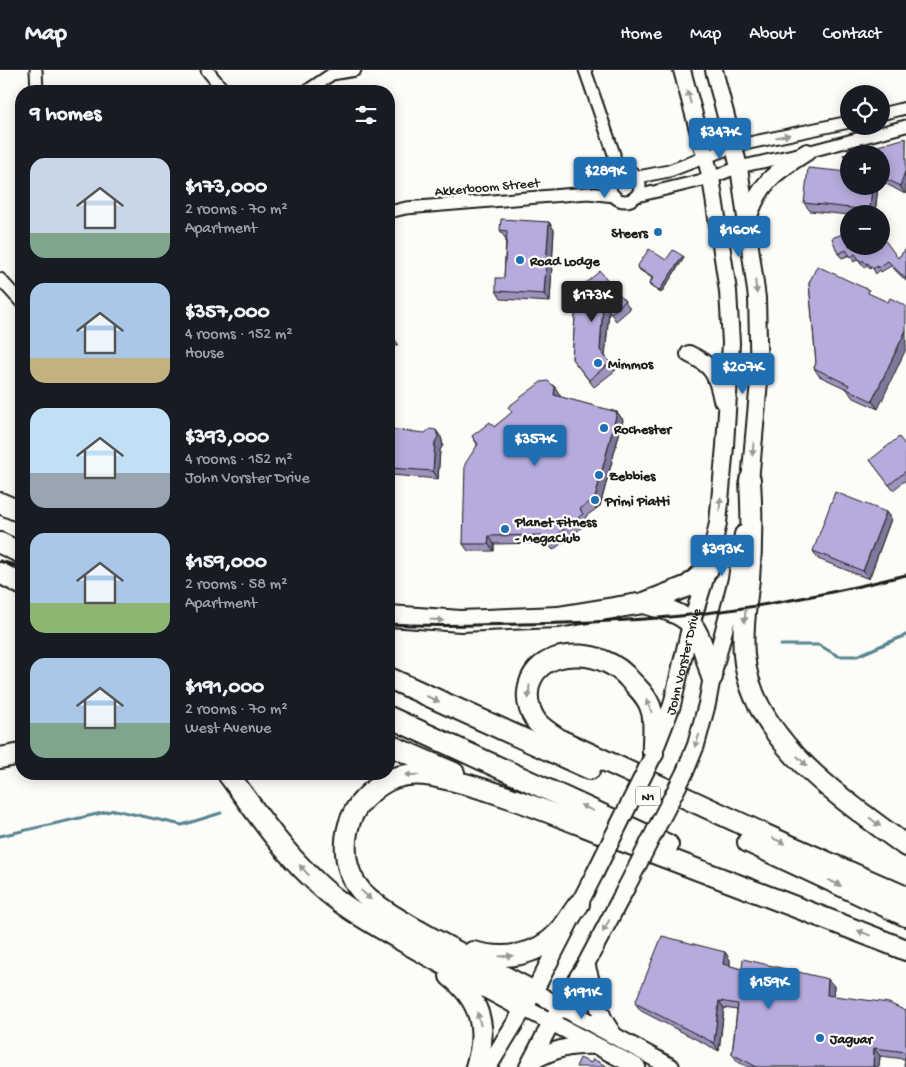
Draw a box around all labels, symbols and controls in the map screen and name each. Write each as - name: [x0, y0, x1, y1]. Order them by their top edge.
- text: Map: [25, 20, 67, 49]
- text: Home: [620, 24, 662, 45]
- text: Map: [690, 24, 721, 45]
- text: About: [749, 24, 795, 45]
- text: Contact: [823, 24, 881, 45]
- map controls: [840, 85, 890, 255]
- button: locate: [840, 85, 890, 135]
- one-way arrow: [685, 89, 693, 104]
- icon: filters: [352, 101, 380, 129]
- text: 9 homes: [30, 103, 101, 128]
- pin: $347K: [685, 118, 755, 160]
- text: $347K: [700, 124, 740, 143]
- one-way arrow: [775, 131, 791, 139]
- button: +: [840, 145, 890, 195]
- pin: $289K: [570, 156, 640, 199]
- text: $289K: [585, 163, 625, 182]
- street label: Akkerboom Street: [434, 175, 542, 202]
- text: $173,000: [185, 176, 267, 201]
- icon: home: [70, 178, 130, 238]
- text: 2 rooms · 70 m²: [185, 201, 288, 220]
- button: −: [840, 205, 890, 255]
- pin: $160K: [704, 216, 774, 258]
- text: Apartment: [185, 220, 257, 239]
- text: $160K: [719, 222, 759, 241]
- place label: Steers: [611, 226, 649, 243]
- marker: Steers: [652, 226, 664, 238]
- marker: Road Lodge: [514, 254, 526, 266]
- place label: Road Lodge: [529, 254, 600, 271]
- one-way arrow: [752, 279, 760, 295]
- pin: $173K: [557, 280, 627, 323]
- text: $173K: [572, 287, 612, 306]
- text: $357,000: [185, 301, 270, 326]
- icon: home: [70, 303, 130, 363]
- text: 4 rooms · 152 m²: [185, 326, 293, 345]
- text: House: [185, 345, 224, 364]
- pin: $207K: [708, 352, 778, 395]
- marker: Mimmos: [592, 357, 604, 369]
- place label: Mimmos: [608, 357, 654, 374]
- text: $207K: [722, 359, 764, 378]
- marker: Rochester: [598, 422, 610, 434]
- place label: Rochester: [613, 422, 673, 439]
- pin: $357K: [500, 424, 570, 467]
- text: $393,000: [185, 426, 269, 451]
- icon: home: [70, 428, 130, 488]
- text: $357K: [514, 431, 556, 450]
- one-way arrow: [749, 442, 757, 458]
- text: 4 rooms · 152 m²: [185, 451, 293, 470]
- marker: Zebbies: [593, 469, 605, 481]
- place label: Zebbies: [609, 469, 656, 486]
- text: John Vorster Drive: [185, 470, 310, 489]
- marker: Primi Piatti: [589, 494, 601, 506]
- place label: Primi Piatti: [604, 494, 670, 511]
- one-way arrow: [716, 496, 724, 512]
- place label: Planet Fitness - MegaClub: [514, 515, 597, 548]
- marker: Planet Fitness - MegaClub: [499, 523, 511, 535]
- pin: $393K: [687, 534, 757, 577]
- text: $393K: [702, 541, 742, 560]
- text: $159,000: [185, 551, 267, 576]
- icon: home: [70, 553, 130, 613]
- text: 2 rooms · 58 m²: [185, 576, 287, 595]
- text: Apartment: [185, 595, 257, 614]
- street label: John Vorster Drive: [663, 606, 707, 718]
- one-way arrow: [741, 608, 749, 624]
- one-way arrow: [430, 617, 446, 625]
- text: $191,000: [185, 676, 264, 701]
- icon: home: [70, 678, 130, 738]
- one-way arrow: [524, 685, 532, 701]
- one-way arrow: [426, 695, 440, 703]
- one-way arrow: [645, 699, 654, 714]
- text: 2 rooms · 70 m²: [185, 701, 288, 720]
- text: West Avenue: [185, 720, 271, 739]
- one-way arrow: [692, 734, 700, 749]
- one-way arrow: [795, 755, 807, 767]
- one-way arrow: [404, 772, 420, 780]
- road number: N1: [636, 786, 660, 806]
- one-way arrow: [580, 803, 594, 811]
- one-way arrow: [868, 817, 881, 828]
- one-way arrow: [772, 838, 786, 846]
- one-way arrow: [298, 865, 310, 877]
- one-way arrow: [828, 879, 842, 887]
- one-way arrow: [360, 889, 372, 901]
- one-way arrow: [602, 919, 610, 934]
- one-way arrow: [857, 929, 871, 937]
- one-way arrow: [499, 952, 515, 960]
- pin: $159K: [734, 968, 804, 1010]
- text: $159K: [750, 974, 788, 993]
- pin: $191K: [547, 978, 617, 1020]
- text: $191K: [564, 984, 600, 1003]
- one-way arrow: [475, 1012, 483, 1027]
- marker: Jaguar: [814, 1032, 826, 1044]
- place label: Jaguar: [829, 1032, 874, 1049]

